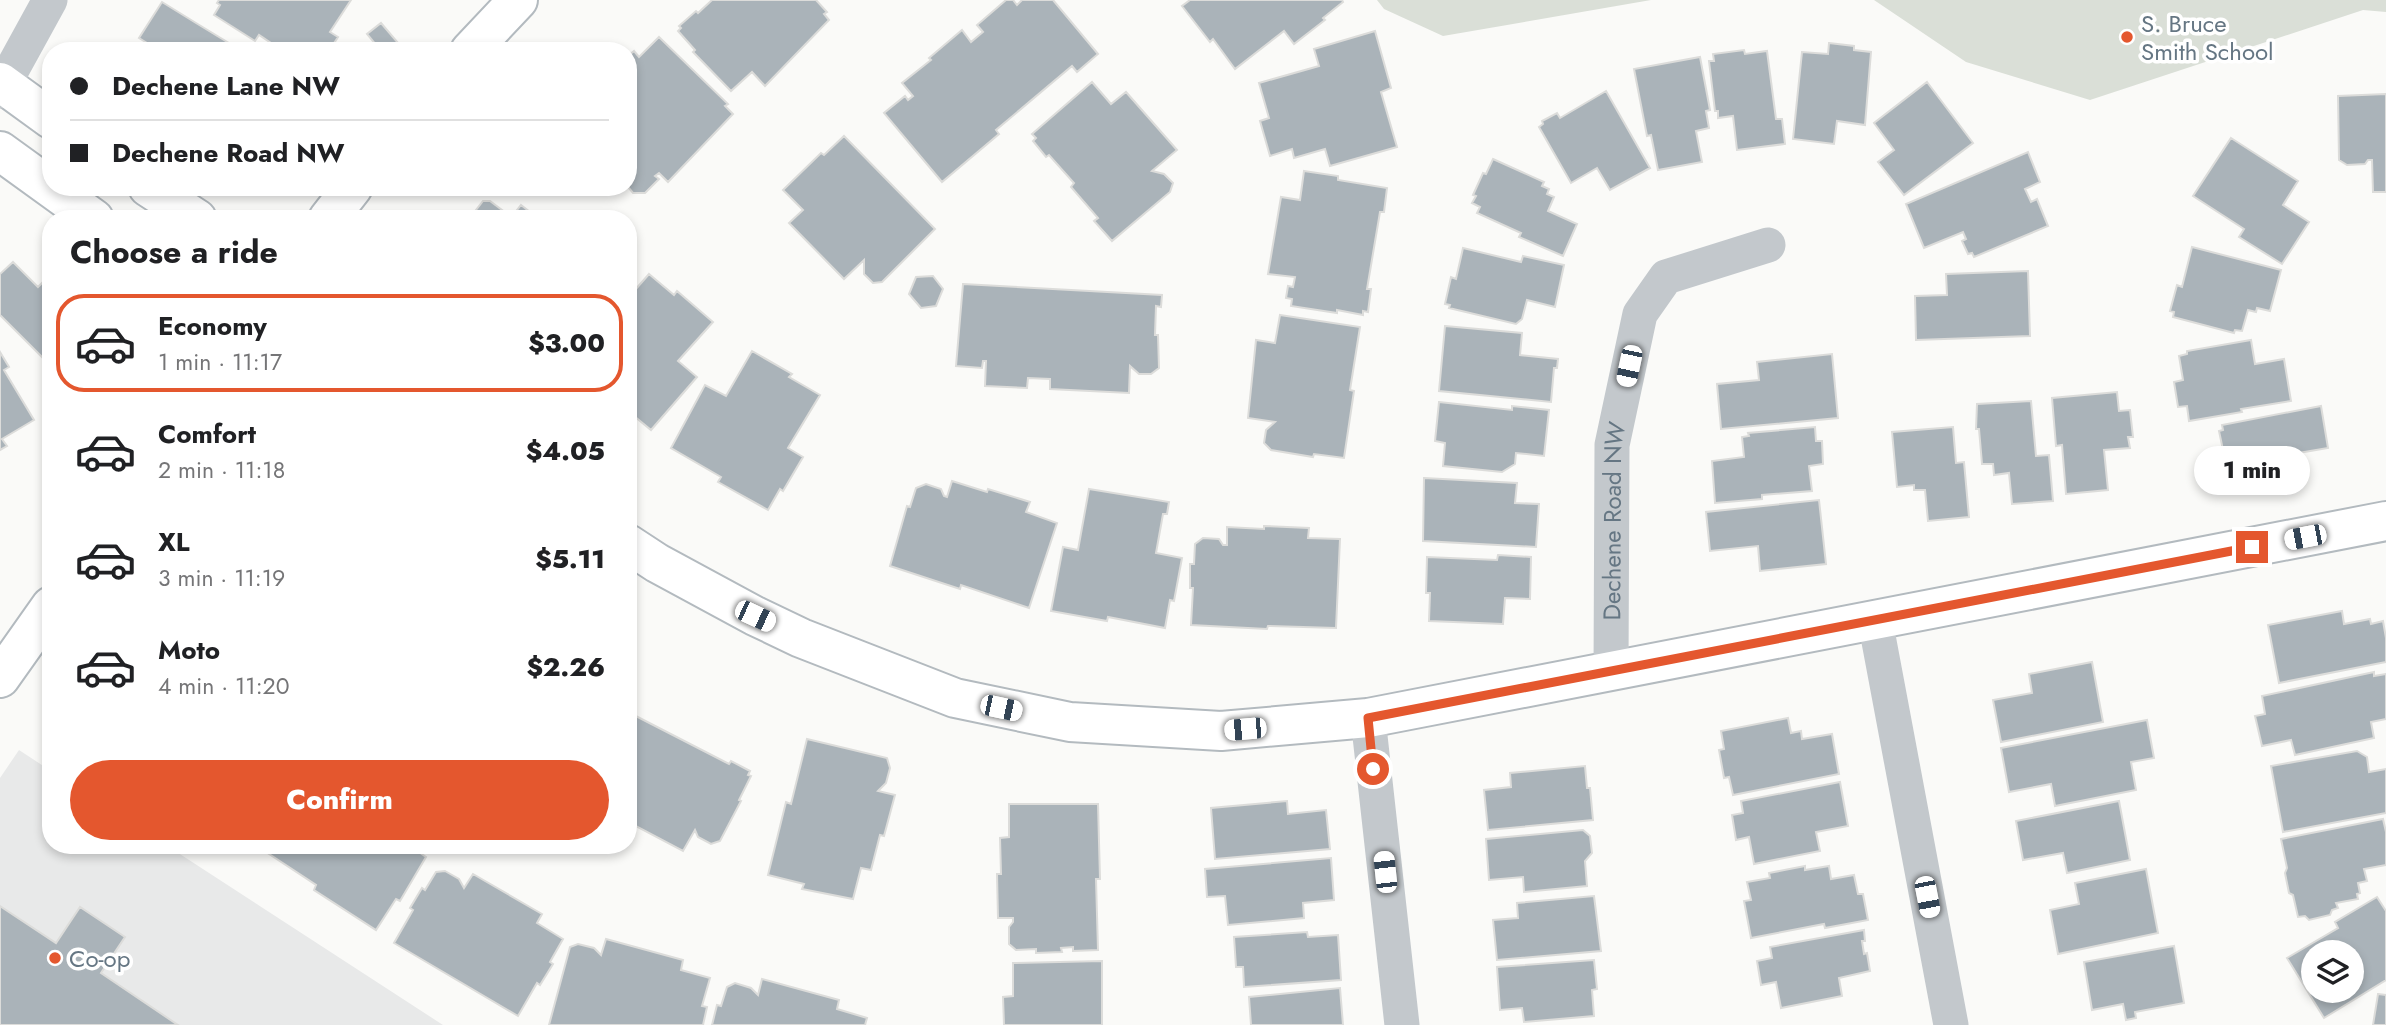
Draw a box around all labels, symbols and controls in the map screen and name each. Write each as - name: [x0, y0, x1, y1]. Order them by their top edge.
- place label: S. Bruce Smith School: [2141, 6, 2274, 69]
- marker: S. Bruce Smith School: [2119, 29, 2135, 45]
- text: Dechene Lane NW: [112, 67, 340, 105]
- text: Dechene Road NW: [112, 134, 345, 172]
- text: Choose a ride: [70, 229, 278, 275]
- text: Economy: [158, 307, 267, 345]
- icon: car: [74, 312, 137, 375]
- text: $3.00: [528, 324, 605, 362]
- car: [1615, 343, 1644, 389]
- text: 1 min · 11:17: [158, 345, 282, 379]
- text: Comfort: [158, 415, 256, 453]
- street label: Dechene Road NW: [1594, 418, 1634, 620]
- icon: car: [74, 420, 137, 483]
- text: $4.05: [526, 432, 605, 470]
- callout: 1 min: [2194, 446, 2310, 494]
- text: 2 min · 11:18: [158, 453, 285, 487]
- text: 1 min: [2223, 453, 2281, 487]
- text: XL: [158, 523, 190, 561]
- car: [2283, 523, 2328, 551]
- icon: car: [74, 528, 137, 591]
- route end: [2236, 531, 2268, 563]
- text: $5.11: [535, 540, 605, 578]
- text: 3 min · 11:19: [158, 561, 285, 595]
- car: [732, 598, 779, 634]
- text: Moto: [158, 631, 220, 669]
- icon: car: [74, 636, 137, 699]
- text: $2.26: [526, 648, 605, 686]
- text: 4 min · 11:20: [158, 669, 290, 703]
- car: [979, 693, 1024, 723]
- car: [1224, 717, 1267, 741]
- route start: [1357, 753, 1389, 785]
- button: Confirm: [70, 760, 609, 840]
- car: [1373, 850, 1398, 894]
- car: [1913, 874, 1942, 920]
- map controls: [2301, 940, 2364, 1003]
- button: layers: [2301, 940, 2364, 1003]
- place label: Co-op: [69, 941, 130, 976]
- marker: Co-op: [47, 950, 63, 966]

